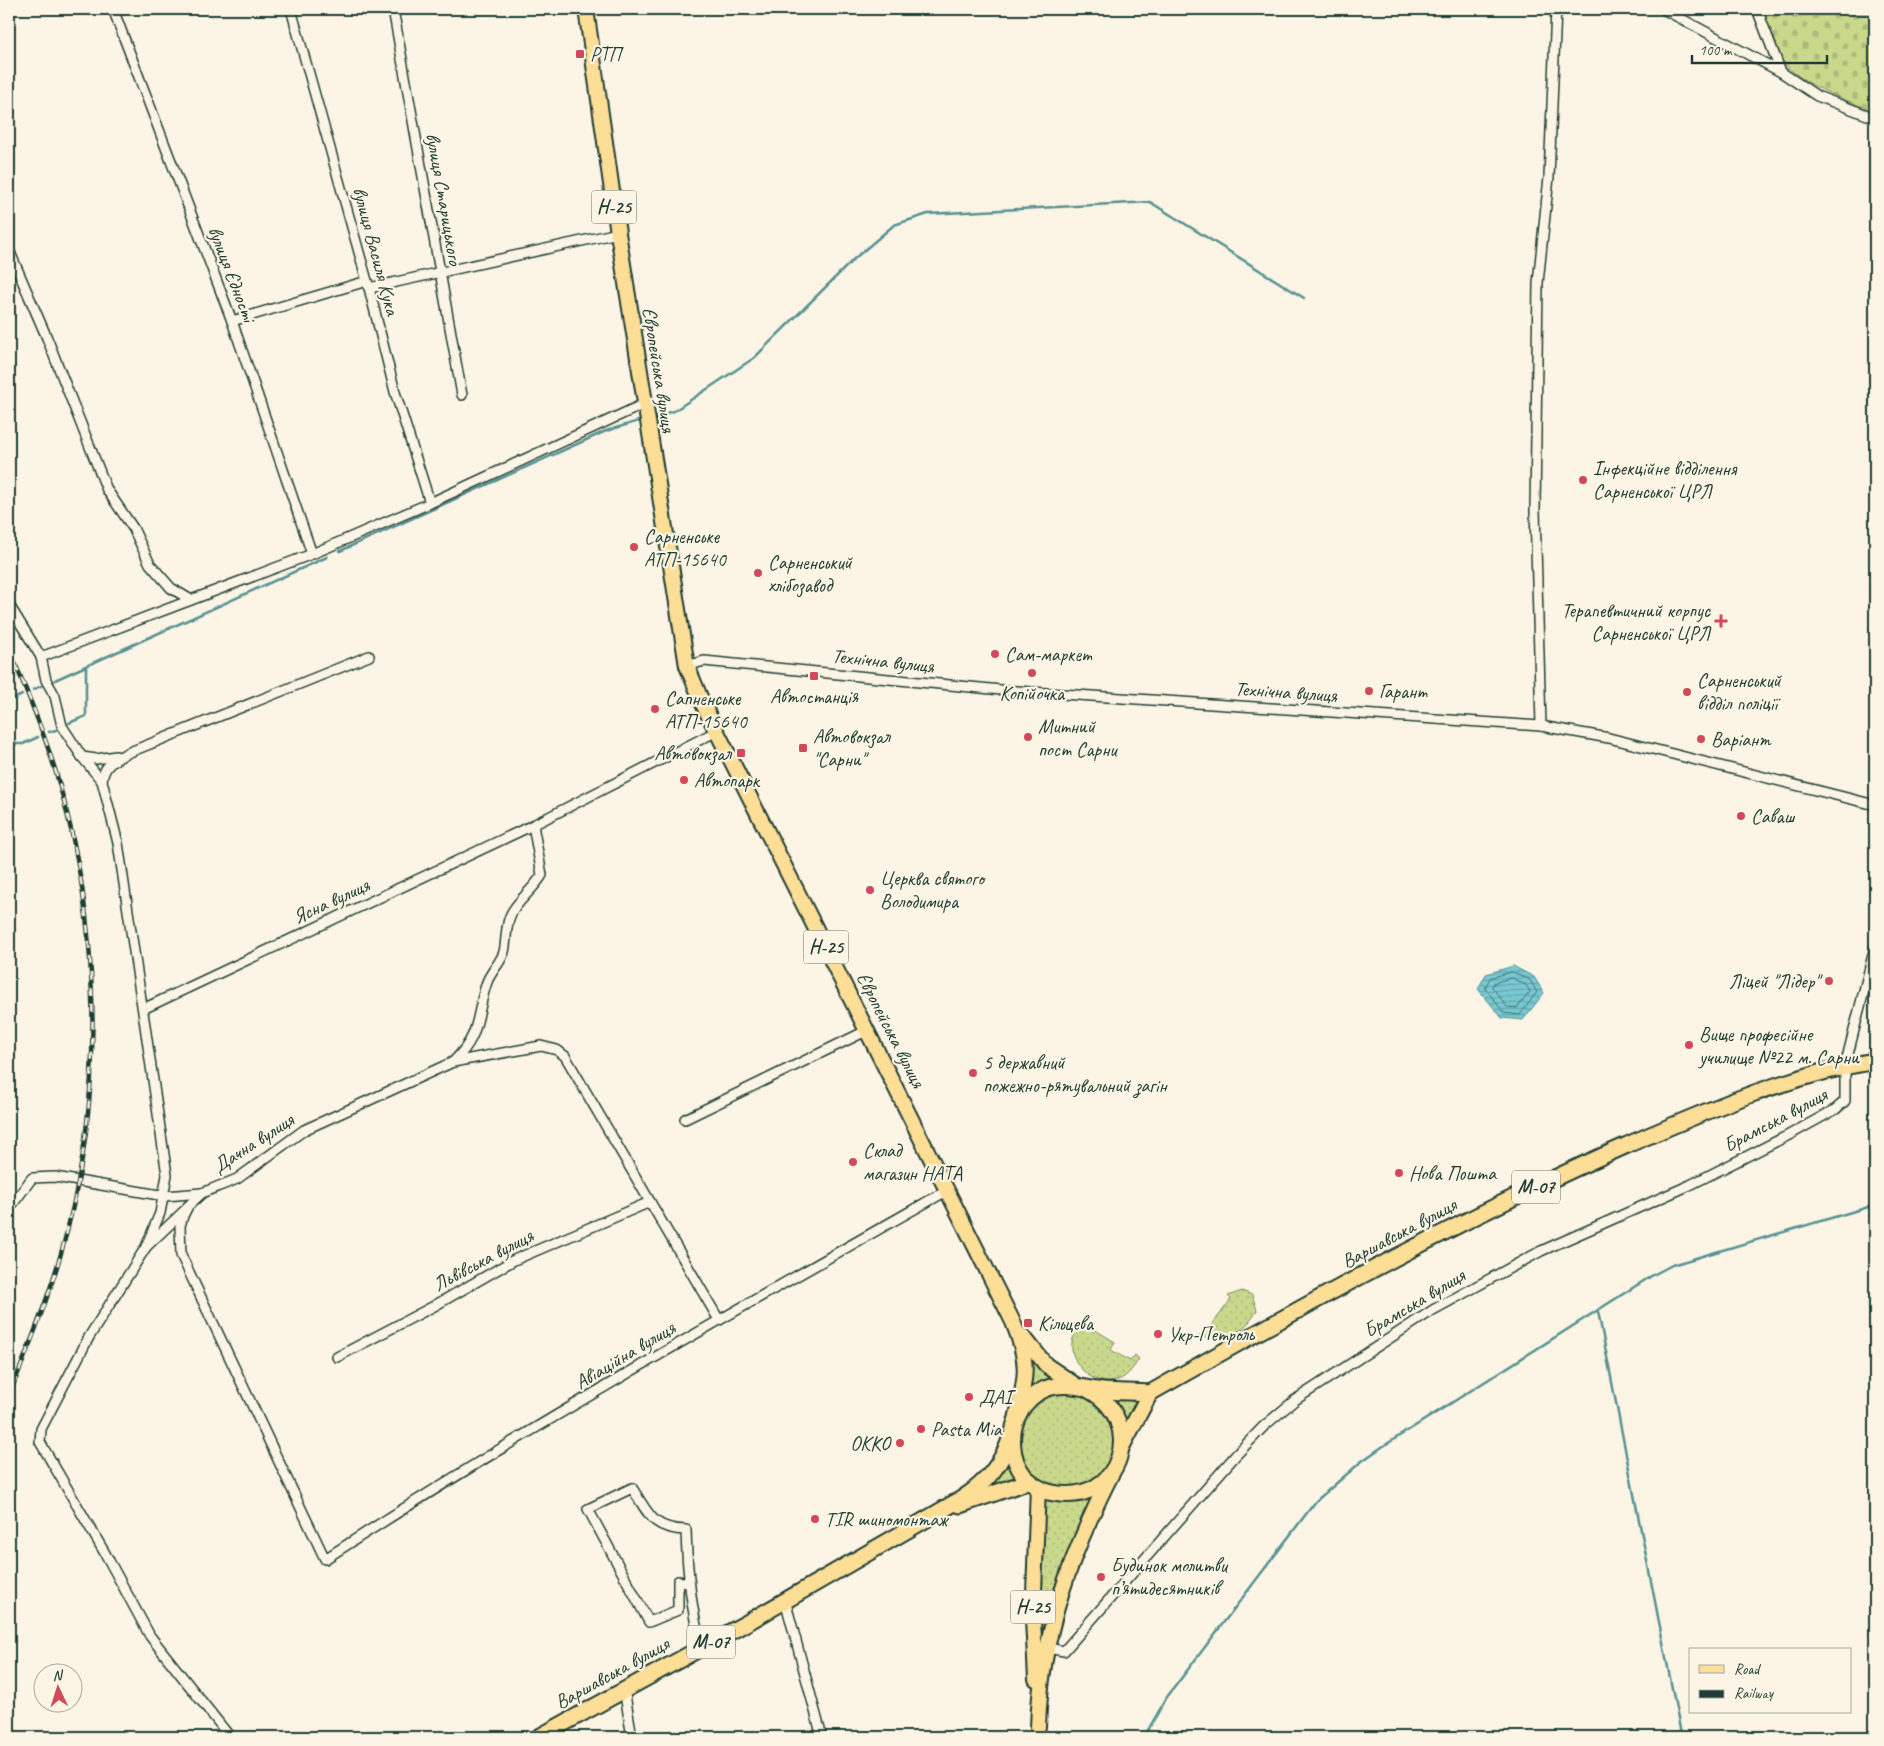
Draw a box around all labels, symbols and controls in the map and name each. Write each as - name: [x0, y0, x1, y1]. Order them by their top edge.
- scale bar: [1692, 32, 1826, 64]
- text: 100 m: [1699, 41, 1733, 60]
- place label: РТП: [590, 42, 625, 67]
- marker: РТП: [574, 48, 586, 60]
- street label: вулиця Старицького: [420, 131, 468, 268]
- street label: вулиця Василя Кука: [347, 184, 406, 320]
- road number: Н-25: [592, 190, 636, 223]
- street label: вулиця Єдності: [202, 223, 262, 327]
- street label: Європейська вулиця: [637, 306, 681, 435]
- place label: Інфекційне відділення Сарненської ЦРЛ: [1593, 456, 1738, 504]
- marker: Інфекційне відділення Сарненської ЦРЛ: [1577, 474, 1589, 486]
- place label: Сарненське АТП-15640: [644, 524, 728, 572]
- marker: Сарненське АТП-15640: [628, 541, 640, 553]
- place label: Сарненський хлібозавод: [768, 550, 854, 598]
- marker: Сарненський хлібозавод: [752, 567, 764, 579]
- place label: Терапевтичний корпус Сарненської ЦРЛ: [1561, 598, 1712, 646]
- marker: Терапевтичний корпус Сарненської ЦРЛ: [1714, 614, 1728, 628]
- place label: Сам-маркет: [1005, 642, 1093, 667]
- street label: Технічна вулиця: [831, 643, 936, 679]
- marker: Сам-маркет: [989, 648, 1001, 660]
- marker: Копійочка: [1026, 667, 1038, 679]
- place label: Сарненський відділ поліції: [1697, 668, 1783, 716]
- marker: Автостанція: [808, 670, 820, 682]
- street label: Технічна вулиця: [1234, 676, 1339, 708]
- place label: Гарант: [1379, 679, 1428, 704]
- place label: Копійочка: [1000, 681, 1066, 706]
- place label: Автостанція: [770, 684, 859, 709]
- marker: Гарант: [1363, 685, 1375, 697]
- place label: Сапненське АТП-15640: [665, 686, 749, 734]
- marker: Сарненський відділ поліції: [1681, 686, 1693, 698]
- marker: Сапненське АТП-15640: [649, 703, 661, 715]
- place label: Митний пост Сарни: [1038, 714, 1118, 762]
- place label: Автовокзал "Сарни": [813, 724, 891, 772]
- place label: Варіант: [1711, 727, 1772, 752]
- marker: Митний пост Сарни: [1022, 731, 1034, 743]
- marker: Варіант: [1695, 733, 1707, 745]
- place label: Автовокзал: [654, 741, 733, 766]
- marker: Автовокзал "Сарни": [797, 742, 809, 754]
- marker: Автовокзал: [735, 747, 747, 759]
- place label: Автопарк: [694, 768, 761, 793]
- marker: Автопарк: [678, 774, 690, 786]
- place label: Саваш: [1751, 804, 1795, 829]
- marker: Саваш: [1735, 810, 1747, 822]
- place label: Церква святого Володимира: [880, 866, 986, 914]
- street label: Ясна вулиця: [289, 872, 374, 930]
- marker: Церква святого Володимира: [864, 884, 876, 896]
- road number: Н-25: [804, 930, 848, 964]
- street label: Європейська вулиця: [851, 968, 931, 1093]
- place label: Ліцей "Лідер": [1729, 969, 1823, 994]
- marker: Ліцей "Лідер": [1823, 975, 1835, 987]
- place label: Вище професійне училище №22 м. Сарни: [1698, 1022, 1860, 1070]
- marker: Вище професійне училище №22 м. Сарни: [1683, 1039, 1695, 1051]
- place label: 5 державний пожежно-рятувальний загін: [983, 1050, 1168, 1099]
- marker: 5 державний пожежно-рятувальний загін: [967, 1067, 979, 1079]
- street label: Брамська вулиця: [1719, 1081, 1833, 1158]
- street label: Дачна вулиця: [208, 1107, 300, 1178]
- place label: Склад магазин НАТА: [863, 1138, 963, 1186]
- marker: Склад магазин НАТА: [847, 1156, 859, 1168]
- place label: Нова Пошта: [1409, 1161, 1497, 1186]
- marker: Нова Пошта: [1393, 1167, 1405, 1179]
- road number: М-07: [1512, 1170, 1560, 1204]
- street label: Варшавська вулиця: [1337, 1191, 1463, 1274]
- street label: Львівська вулиця: [429, 1223, 538, 1297]
- street label: Брамська вулиця: [1359, 1262, 1471, 1343]
- place label: Кільцева: [1038, 1311, 1095, 1336]
- street label: Авіаційна вулиця: [570, 1315, 680, 1395]
- marker: Кільцева: [1022, 1317, 1034, 1329]
- place label: Укр-Петроль: [1168, 1322, 1256, 1347]
- marker: Укр-Петроль: [1152, 1328, 1164, 1340]
- place label: ДАІ: [979, 1385, 1017, 1410]
- marker: ДАІ: [963, 1391, 975, 1403]
- place label: Pasta Mia: [931, 1417, 1003, 1442]
- marker: Pasta Mia: [915, 1423, 927, 1435]
- place label: ОККО: [850, 1431, 892, 1456]
- marker: ОККО: [894, 1437, 906, 1449]
- place label: TIR шиномонтаж: [825, 1507, 950, 1532]
- marker: TIR шиномонтаж: [809, 1513, 821, 1525]
- place label: Будинок молитви п’ятидесятників: [1111, 1553, 1229, 1601]
- marker: Будинок молитви п’ятидесятників: [1095, 1571, 1107, 1583]
- road number: Н-25: [1010, 1590, 1056, 1624]
- road number: М-07: [687, 1625, 735, 1658]
- street label: Варшавська вулиця: [551, 1630, 675, 1715]
- legend: [1689, 1648, 1852, 1714]
- text: Road: [1734, 1660, 1761, 1679]
- north arrow: [32, 1664, 82, 1714]
- text: N: [52, 1667, 64, 1684]
- text: Railway: [1734, 1684, 1775, 1703]

